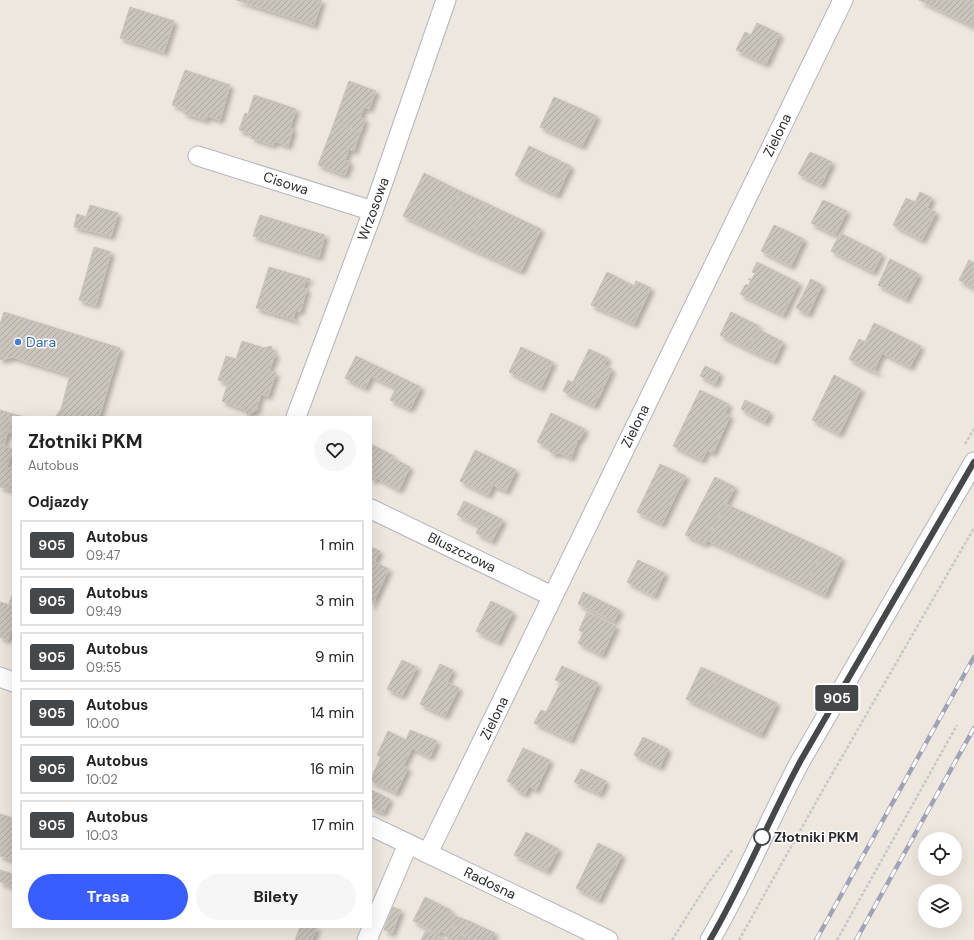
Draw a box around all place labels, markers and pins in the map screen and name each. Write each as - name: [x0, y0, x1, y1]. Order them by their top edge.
- place label: Dara: [26, 333, 56, 351]
- marker: Dara: [13, 337, 23, 347]
- marker: Złotniki PKM: [753, 828, 771, 846]
- place label: Złotniki PKM: [774, 828, 858, 846]

